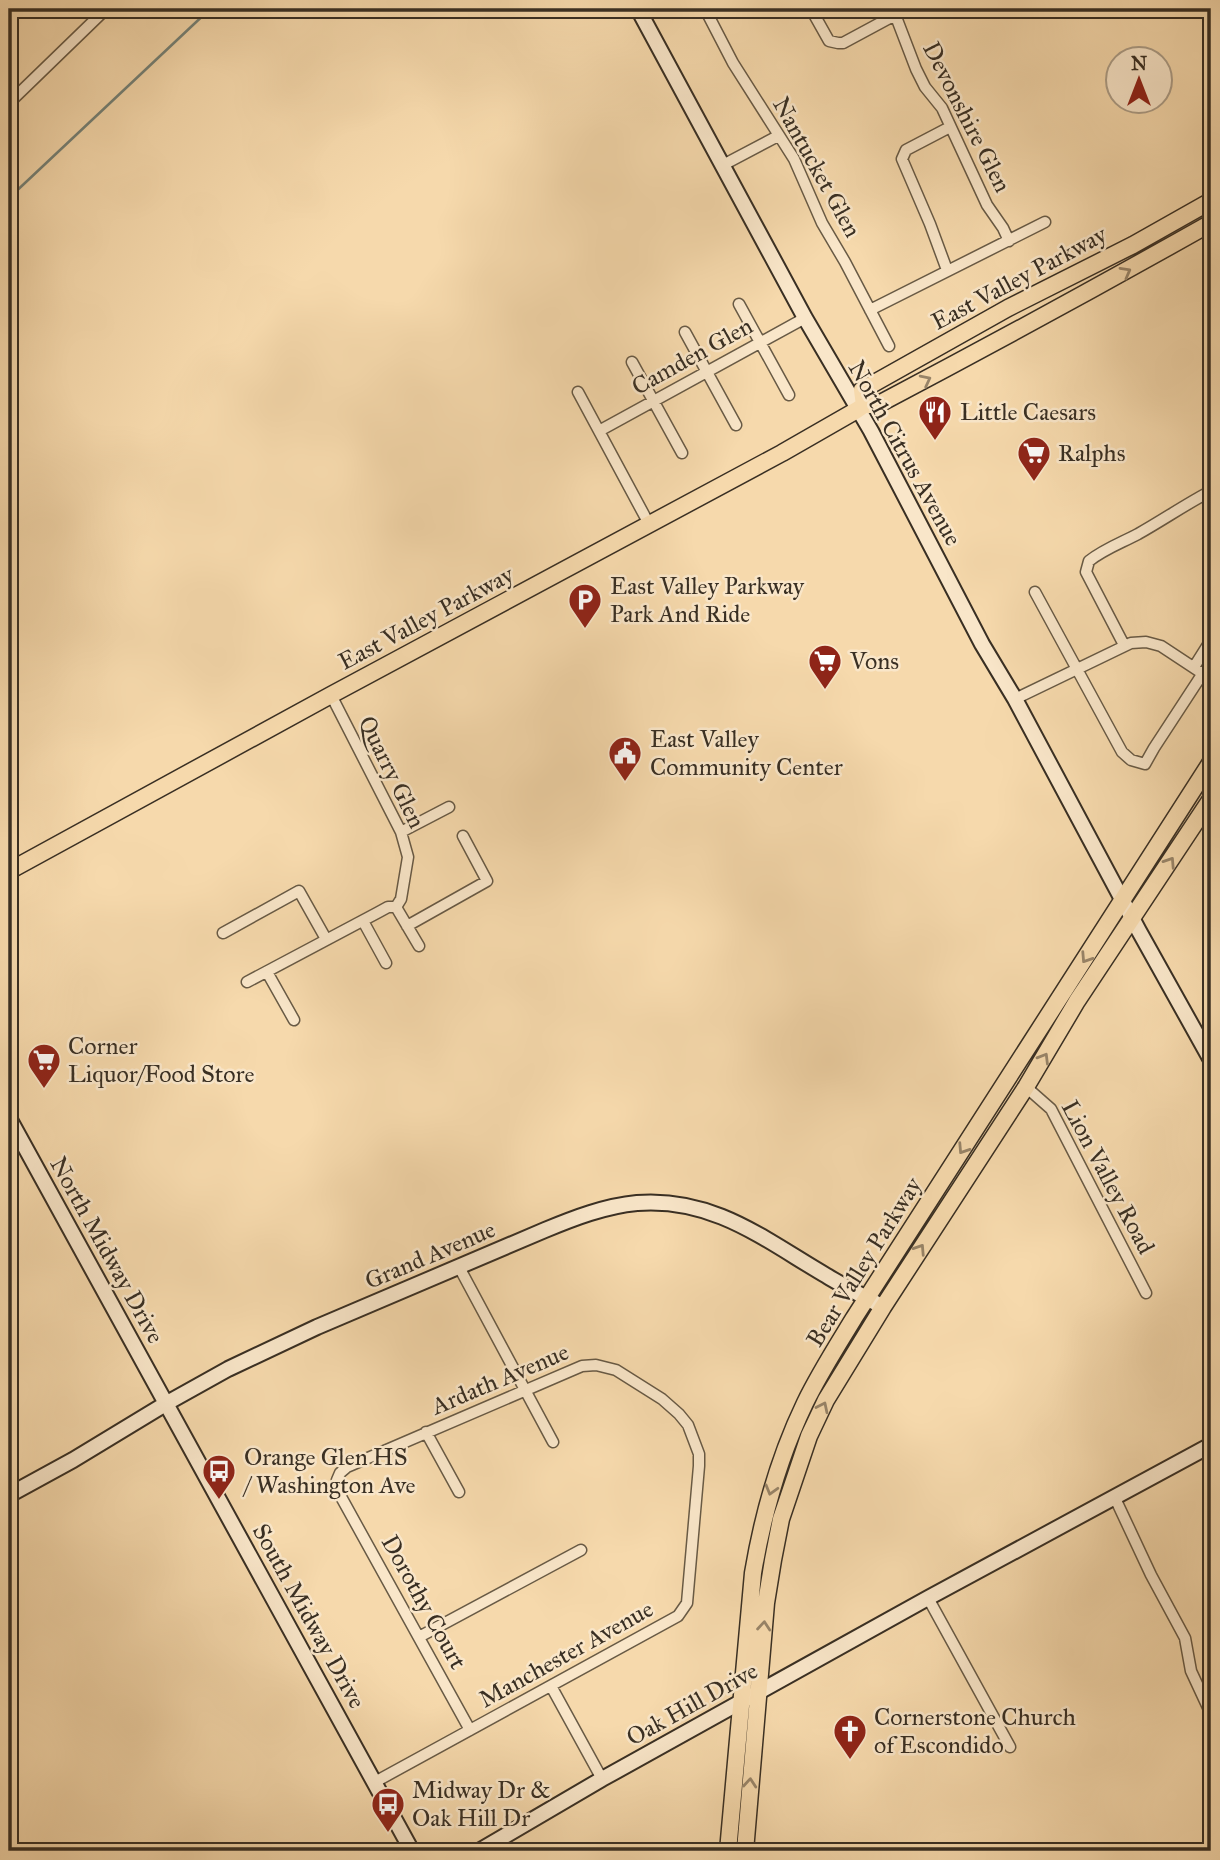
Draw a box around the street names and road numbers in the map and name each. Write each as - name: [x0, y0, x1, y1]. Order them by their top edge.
- street label: Devonshire Glen: [916, 37, 1018, 197]
- street label: Nantucket Glen: [766, 92, 868, 242]
- street label: East Valley Parkway: [926, 219, 1112, 337]
- street label: Camden Glen: [626, 310, 758, 402]
- street label: North Citrus Avenue: [842, 355, 968, 551]
- street label: East Valley Parkway: [333, 559, 519, 677]
- street label: Quarry Glen: [352, 711, 432, 833]
- street label: Lion Valley Road: [1055, 1095, 1161, 1259]
- street label: North Midway Drive: [43, 1151, 171, 1349]
- street label: Bear Valley Parkway: [800, 1171, 929, 1352]
- street label: Grand Avenue: [360, 1214, 500, 1296]
- street label: Ardath Avenue: [426, 1337, 573, 1422]
- street label: South Midway Drive: [246, 1518, 372, 1714]
- street label: Dorothy Court: [375, 1530, 473, 1675]
- street label: Manchester Avenue: [474, 1594, 658, 1714]
- street label: Oak Hill Drive: [621, 1656, 763, 1752]

